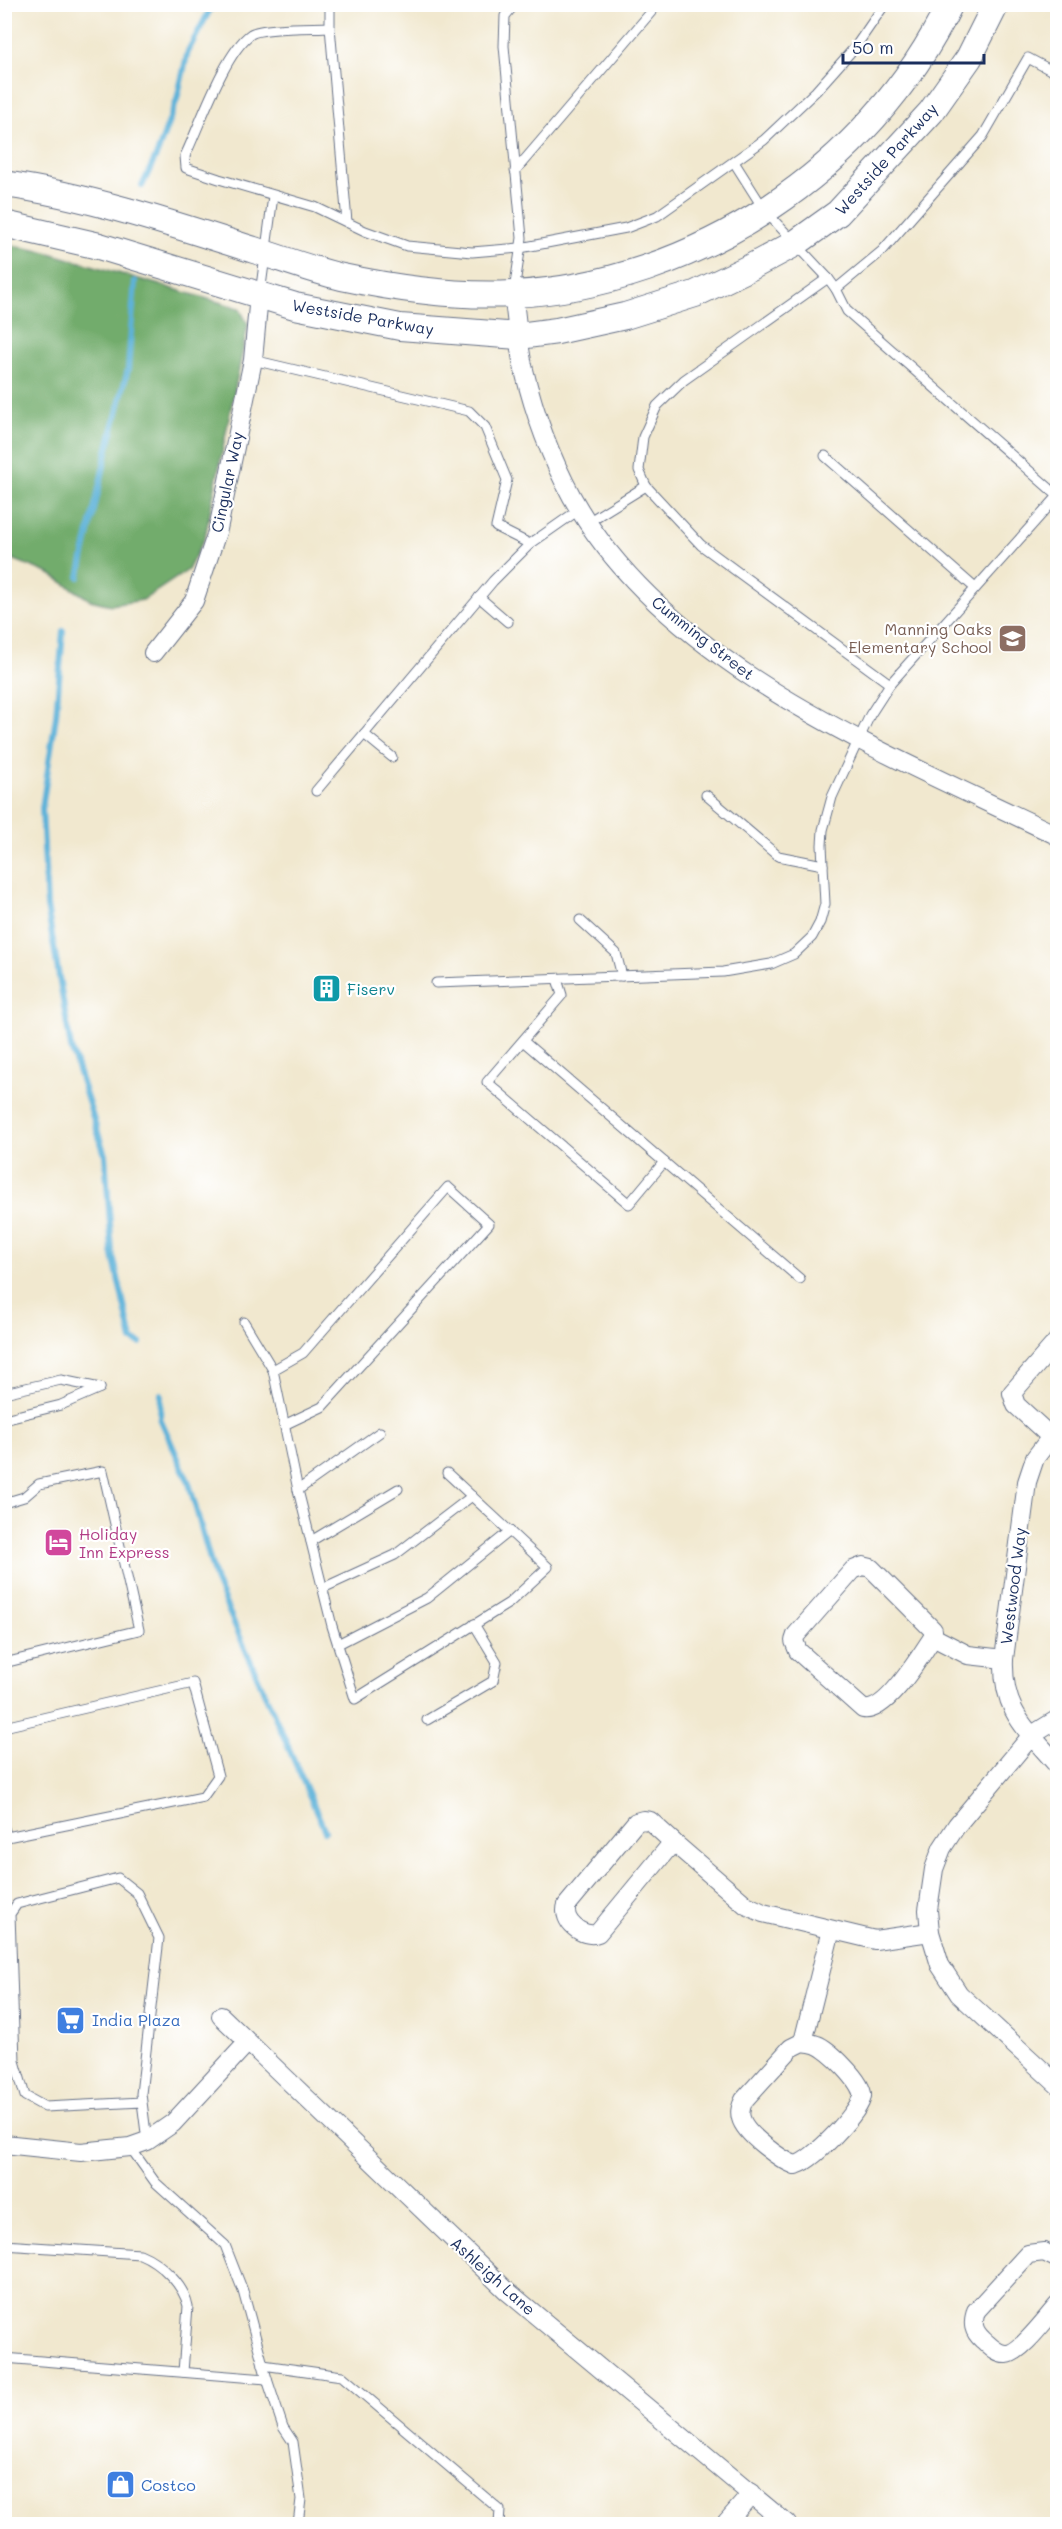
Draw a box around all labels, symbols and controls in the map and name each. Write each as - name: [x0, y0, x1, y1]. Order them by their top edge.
- scale bar: [843, 27, 984, 65]
- text: 50 m: [852, 35, 894, 59]
- street label: Westside Parkway: [830, 98, 941, 219]
- street label: Westside Parkway: [291, 294, 436, 339]
- street label: Cingular Way: [206, 429, 247, 534]
- street label: Cumming Street: [648, 591, 759, 684]
- place label: Manning Oaks Elementary School: [848, 618, 992, 657]
- school or university icon: Manning Oaks Elementary School: [997, 622, 1029, 654]
- building icon: Fiserv: [310, 973, 342, 1005]
- place label: Fiserv: [347, 978, 395, 999]
- place label: Holiday Inn Express: [79, 1523, 170, 1562]
- street label: Westwood Way: [995, 1526, 1030, 1646]
- hotel icon: Holiday Inn Express: [42, 1527, 74, 1559]
- supermarket icon: India Plaza: [55, 2004, 87, 2036]
- place label: India Plaza: [92, 2009, 181, 2030]
- street label: Ashleigh Lane: [446, 2232, 540, 2319]
- shop icon: Costco: [104, 2469, 136, 2501]
- place label: Costco: [141, 2474, 196, 2495]

